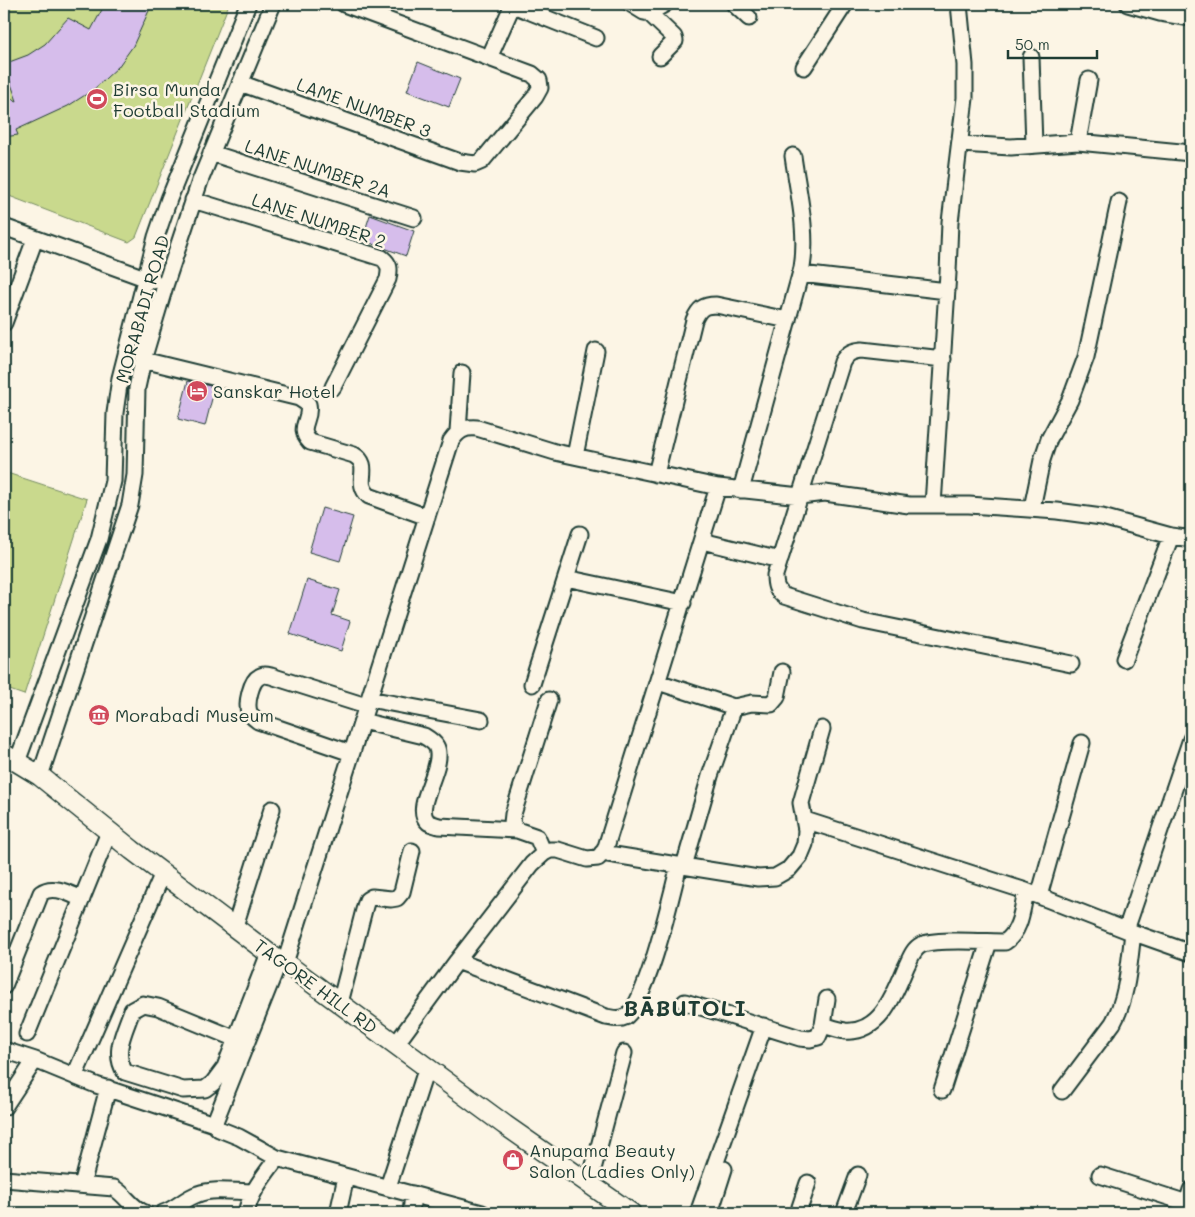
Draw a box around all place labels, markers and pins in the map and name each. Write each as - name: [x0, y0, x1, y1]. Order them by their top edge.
- place label: Birsa Munda Football Stadium: [113, 77, 260, 122]
- sports icon: Birsa Munda Football Stadium: [85, 87, 109, 111]
- hotel icon: Sanskar Hotel: [185, 379, 209, 403]
- place label: Sanskar Hotel: [213, 379, 336, 403]
- museum icon: Morabadi Museum: [87, 703, 111, 727]
- place label: Morabadi Museum: [115, 703, 274, 727]
- place label: Anupama Beauty Salon (Ladies Only): [529, 1138, 695, 1183]
- shop icon: Anupama Beauty Salon (Ladies Only): [501, 1148, 525, 1172]

